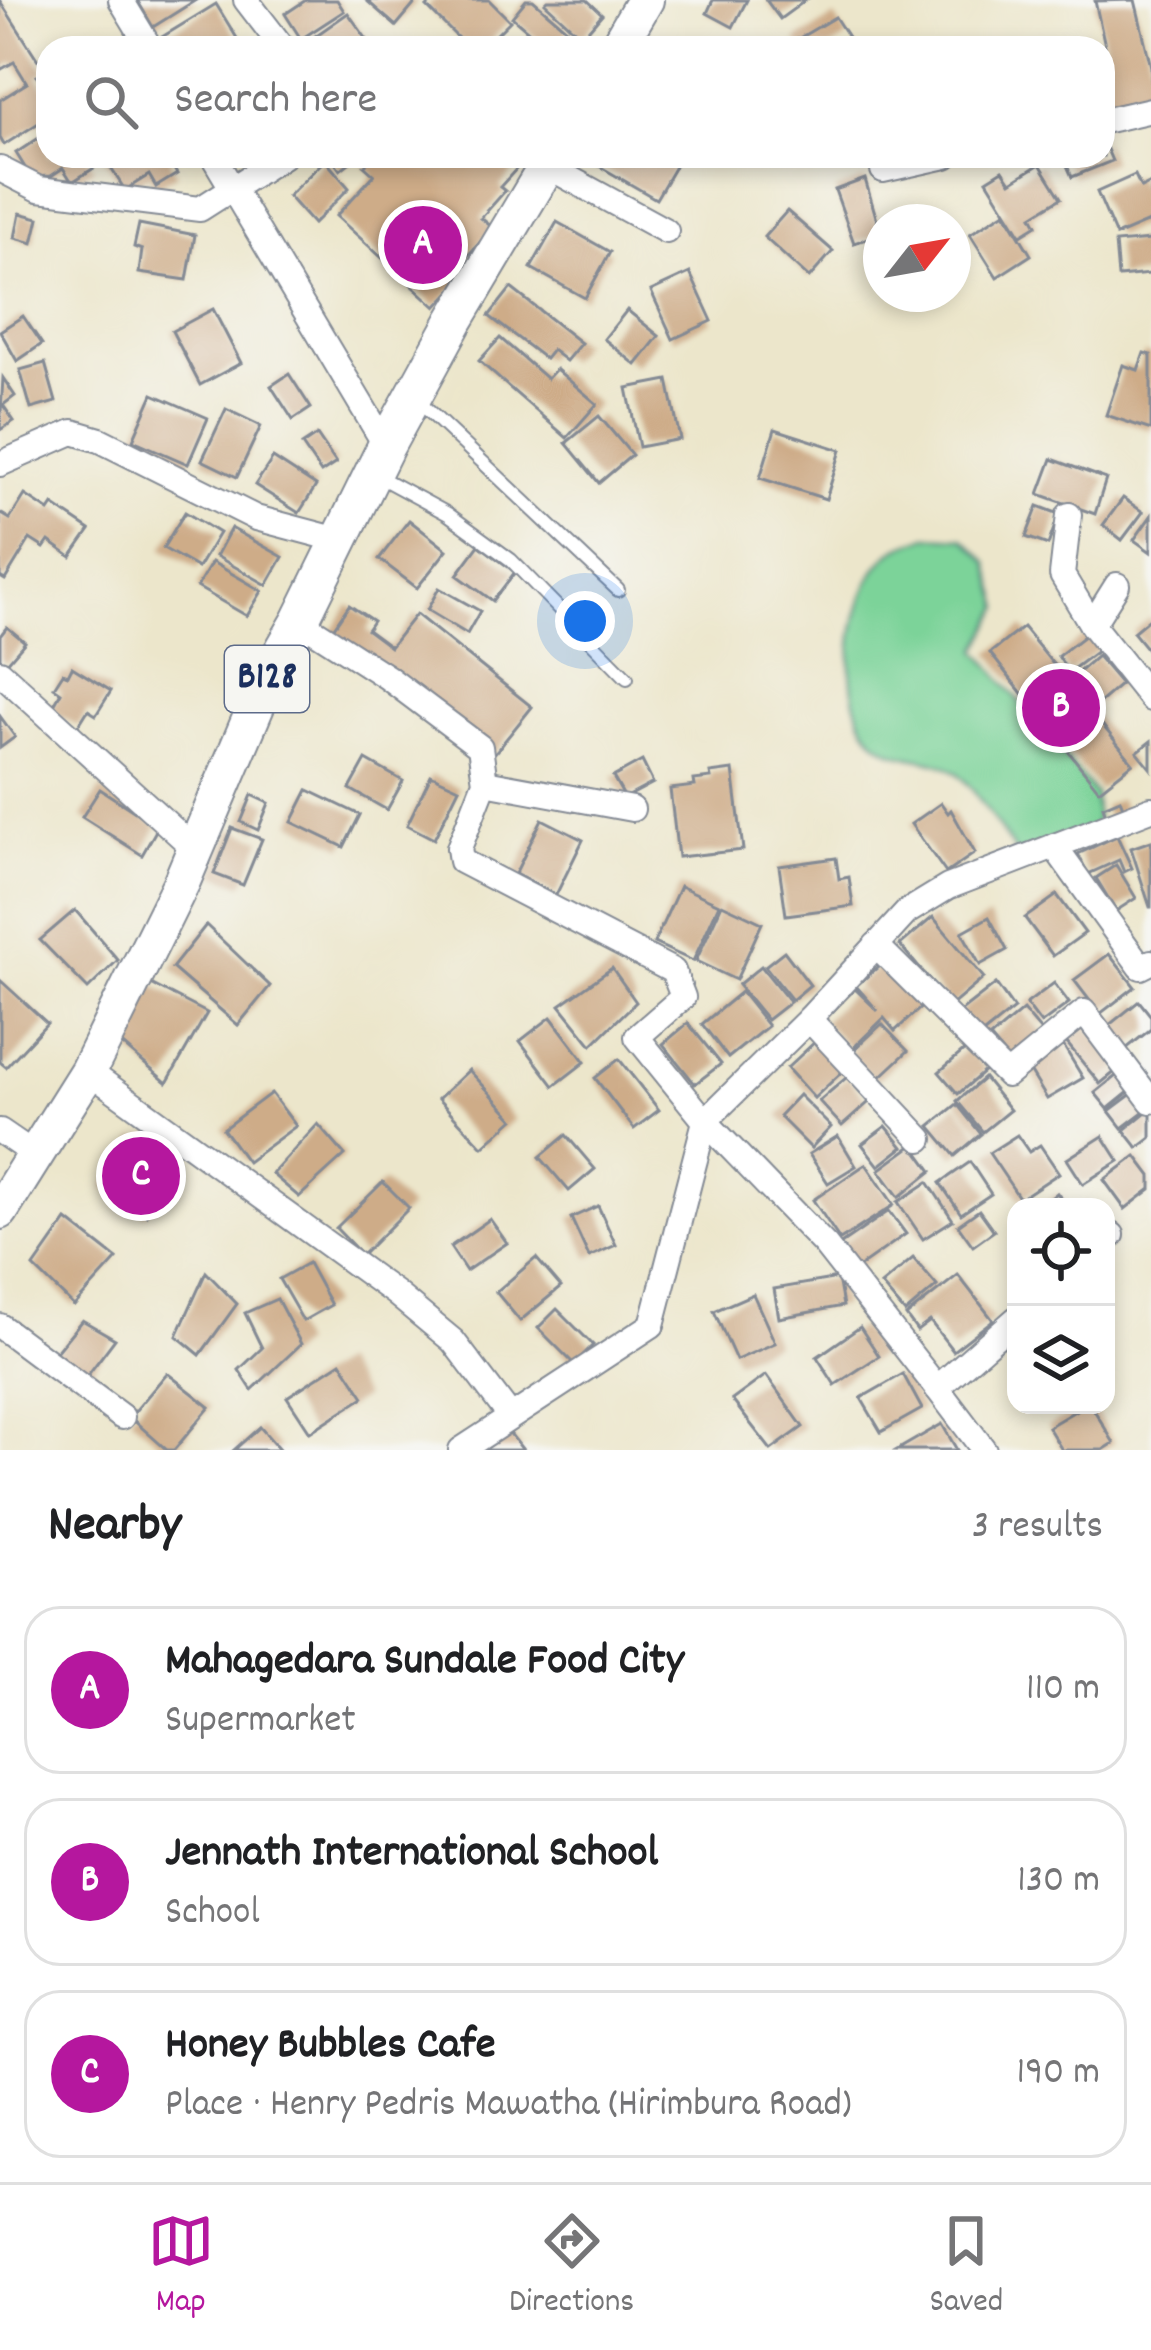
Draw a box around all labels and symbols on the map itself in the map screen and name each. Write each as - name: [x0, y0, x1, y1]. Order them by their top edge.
- pin: A: [384, 200, 462, 290]
- north arrow: [863, 204, 971, 312]
- your location: [555, 591, 615, 651]
- road number: B128: [225, 646, 309, 712]
- pin: B: [1022, 663, 1100, 753]
- pin: C: [102, 1131, 180, 1221]

